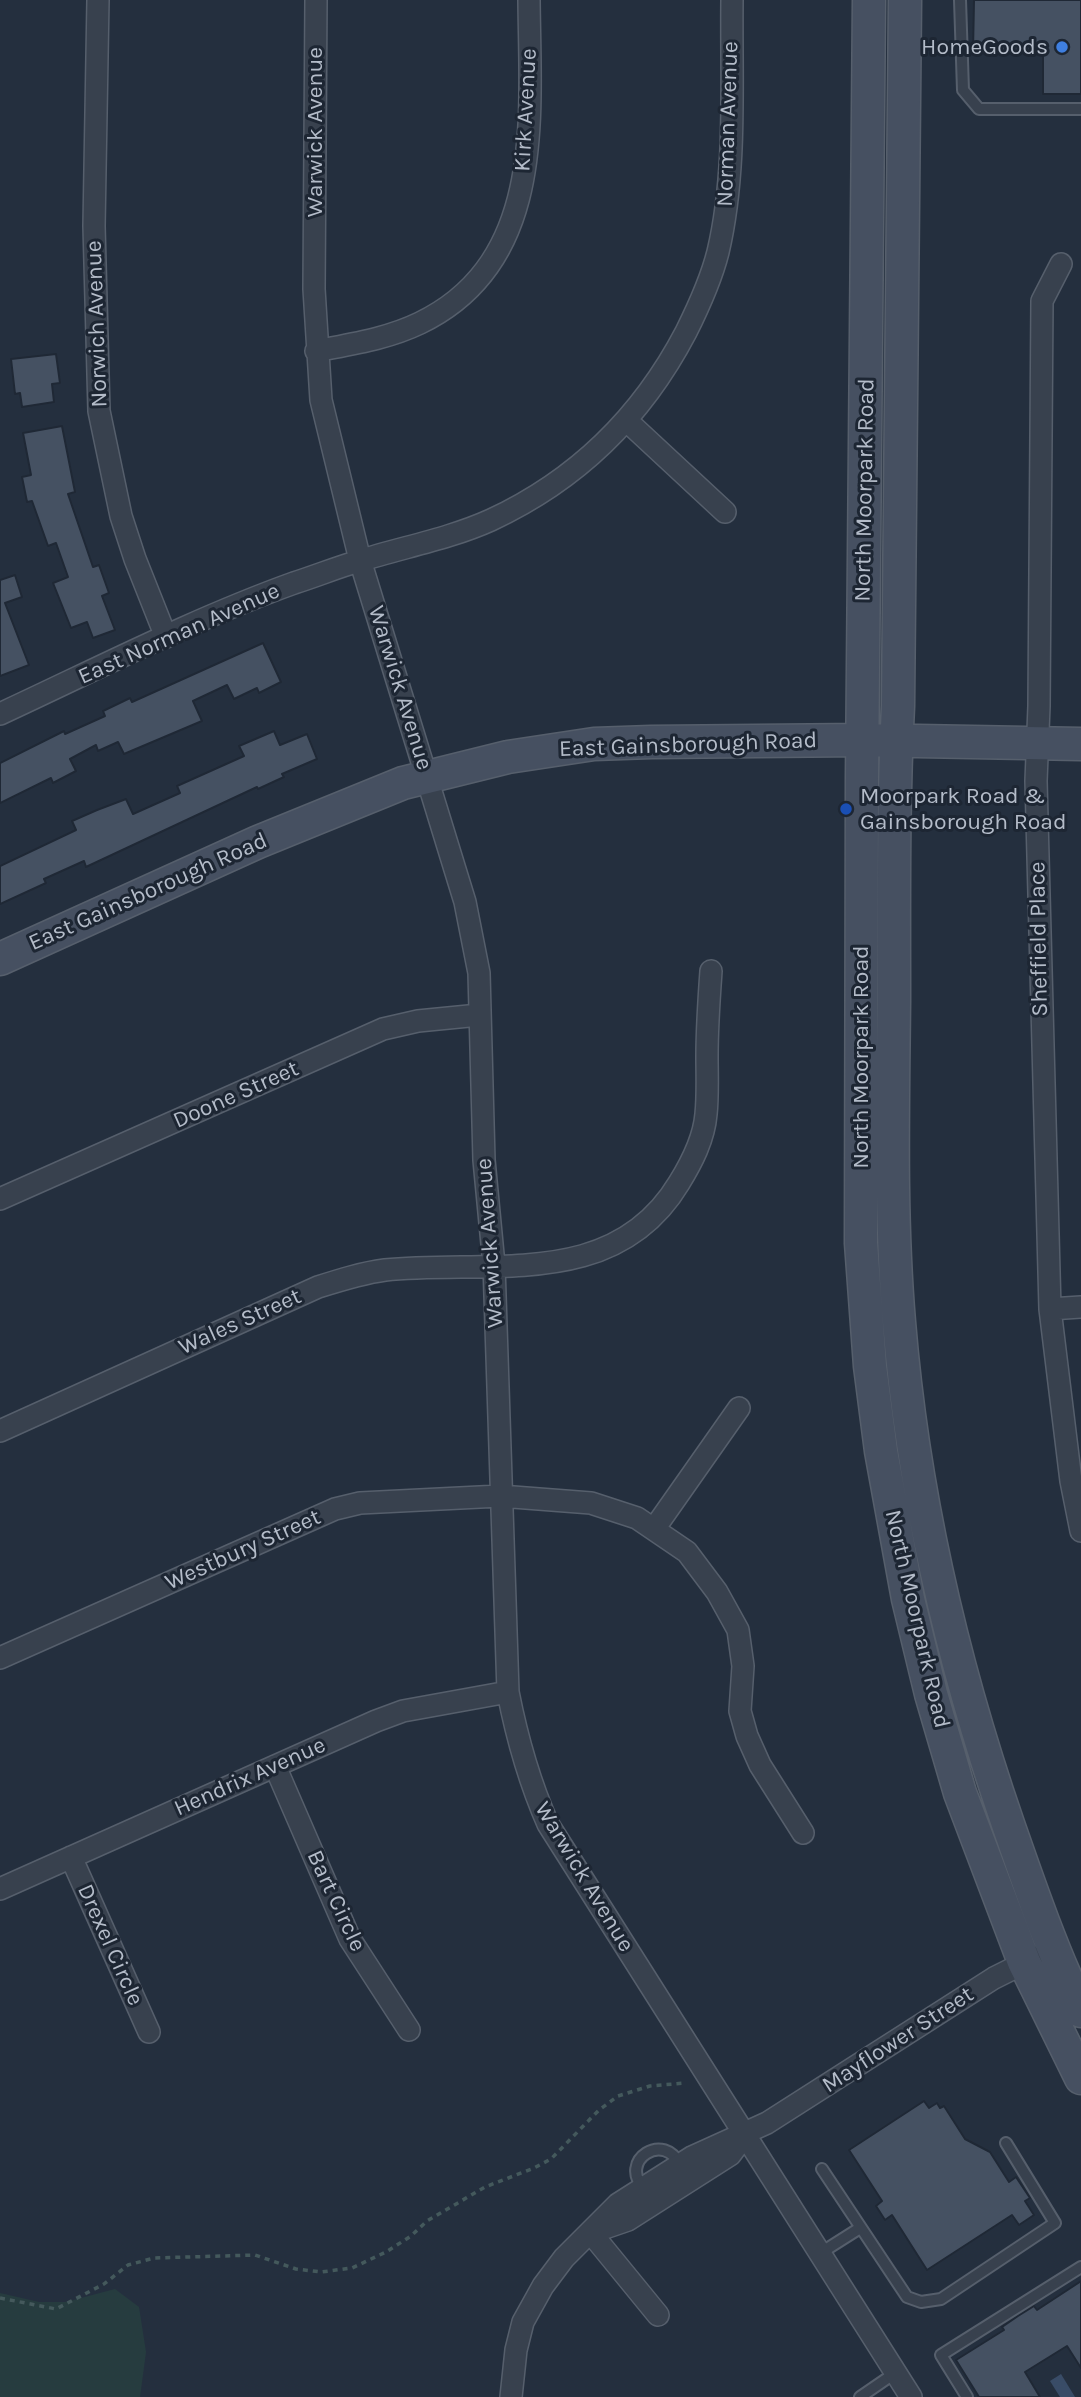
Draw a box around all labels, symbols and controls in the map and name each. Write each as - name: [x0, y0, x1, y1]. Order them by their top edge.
- place label: HomeGoods: [921, 33, 1048, 61]
- marker: HomeGoods: [1054, 39, 1070, 55]
- street label: Norman Avenue: [711, 41, 745, 207]
- street label: Warwick Avenue: [301, 47, 329, 217]
- street label: Kirk Avenue: [509, 48, 543, 172]
- street label: Norwich Avenue: [80, 240, 114, 408]
- street label: North Moorpark Road: [849, 378, 881, 602]
- street label: East Norman Avenue: [74, 577, 284, 691]
- street label: Warwick Avenue: [362, 603, 438, 773]
- street label: East Gainsborough Road: [558, 727, 818, 763]
- place label: Moorpark Road & Gainsborough Road: [860, 782, 1067, 836]
- marker: Moorpark Road & Gainsborough Road: [838, 801, 854, 817]
- street label: East Gainsborough Road: [24, 827, 272, 957]
- street label: Sheffield Place: [1024, 861, 1054, 1017]
- street label: North Moorpark Road: [847, 945, 875, 1169]
- street label: Doone Street: [169, 1055, 303, 1135]
- street label: Warwick Avenue: [470, 1157, 510, 1329]
- street label: Wales Street: [174, 1283, 306, 1361]
- street label: Westbury Street: [161, 1503, 325, 1597]
- street label: North Moorpark Road: [878, 1507, 956, 1731]
- street label: Hendrix Avenue: [170, 1731, 330, 1823]
- street label: Warwick Avenue: [528, 1797, 640, 1957]
- street label: Bart Circle: [301, 1846, 371, 1956]
- street label: Drexel Circle: [71, 1880, 149, 2010]
- street label: Mayflower Street: [817, 1981, 979, 2099]

